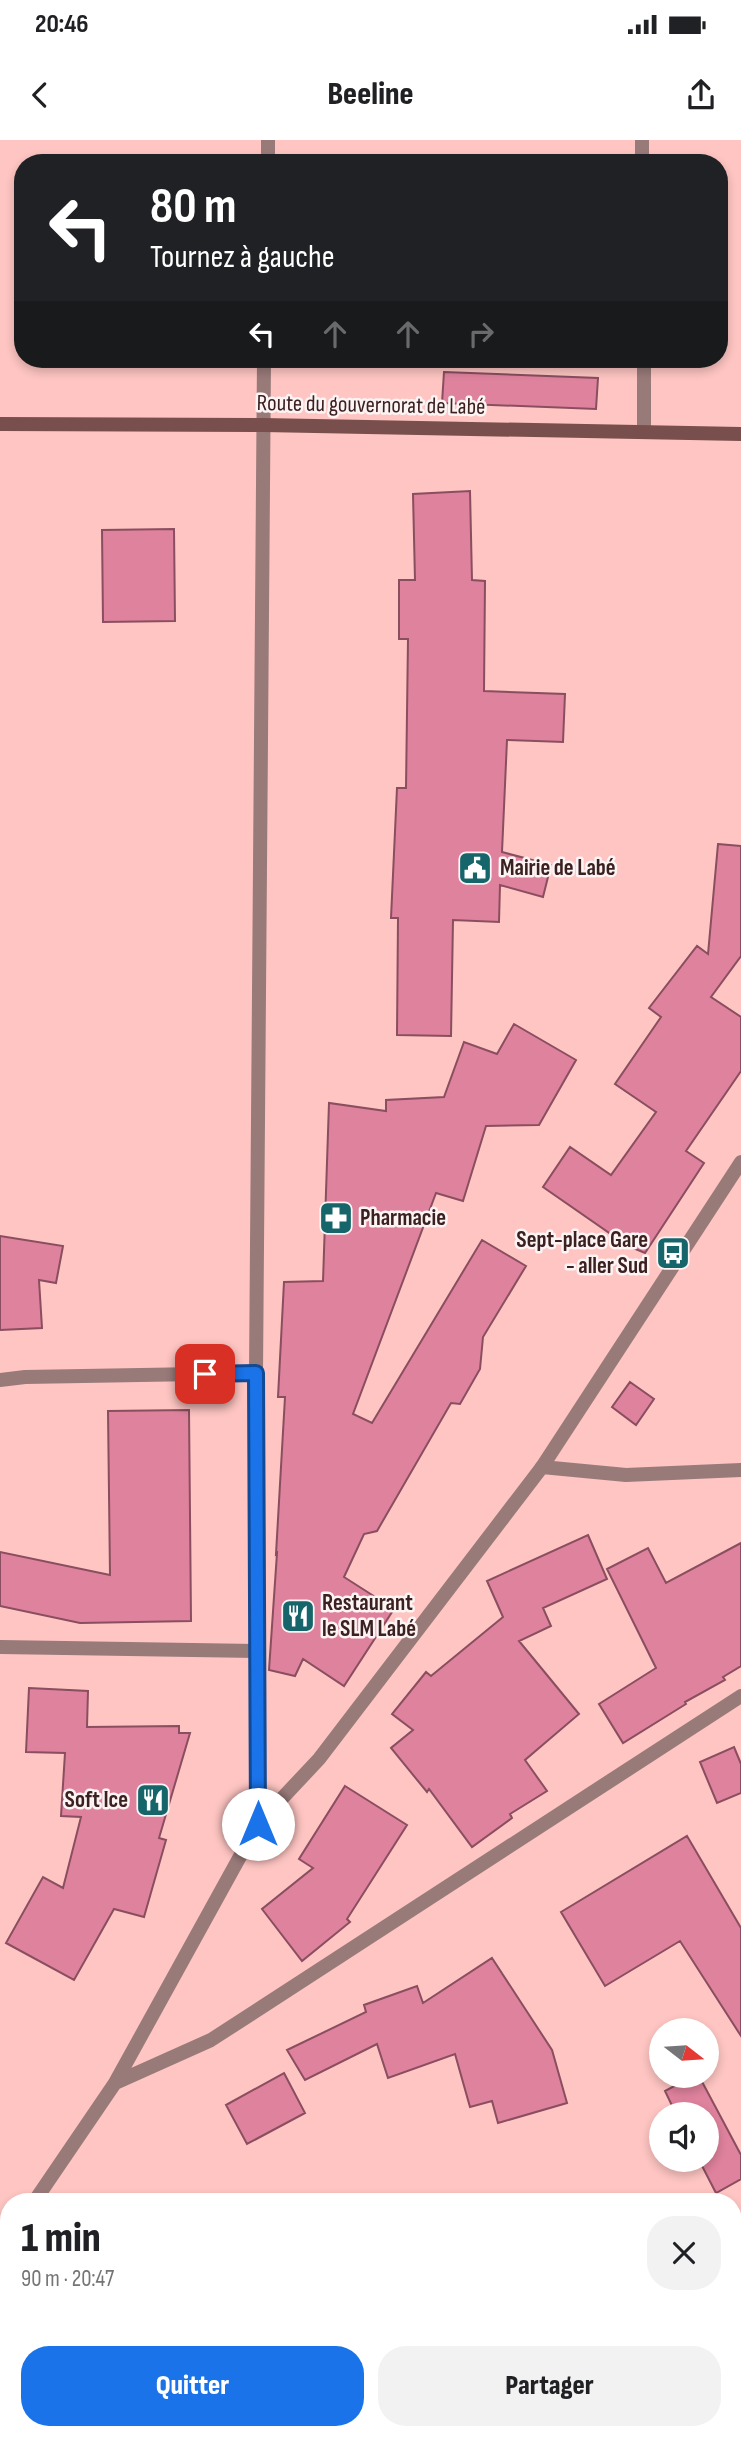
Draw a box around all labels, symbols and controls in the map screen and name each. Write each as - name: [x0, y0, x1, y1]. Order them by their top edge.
- text: 20:46: [35, 9, 89, 40]
- text: Beeline: [327, 75, 414, 114]
- icon: back: [21, 76, 59, 114]
- icon: share: [682, 76, 720, 114]
- text: 80 m: [150, 178, 237, 237]
- icon: left: [35, 182, 126, 273]
- text: Tournez à gauche: [150, 238, 335, 277]
- icon: left: [243, 315, 281, 353]
- icon: ahead: [316, 315, 354, 353]
- icon: ahead: [389, 315, 427, 353]
- icon: right: [462, 315, 500, 353]
- street label: Route du gouvernorat de Labé: [256, 389, 486, 421]
- public building icon: Mairie de Labé: [456, 849, 494, 887]
- place label: Mairie de Labé: [500, 854, 616, 882]
- pharmacy icon: Pharmacie: [317, 1199, 355, 1237]
- place label: Pharmacie: [360, 1204, 446, 1232]
- place label: Sept-place Gare - aller Sud: [516, 1226, 648, 1280]
- bus stop icon: Sept-place Gare - aller Sud: [654, 1234, 692, 1272]
- pin: [175, 1344, 235, 1404]
- icon: arrive: [186, 1355, 224, 1393]
- place label: Restaurant le SLM Labé: [322, 1589, 416, 1643]
- restaurant icon: Restaurant le SLM Labé: [279, 1597, 317, 1635]
- restaurant icon: Soft Ice: [134, 1781, 172, 1819]
- place label: Soft Ice: [65, 1786, 128, 1814]
- position arrow: [221, 1787, 295, 1861]
- north arrow: [649, 2018, 719, 2088]
- map controls: [649, 2018, 719, 2172]
- button: sound: [649, 2102, 719, 2172]
- text: 1 min: [21, 2213, 101, 2264]
- button: close: [647, 2216, 721, 2290]
- text: 90 m · 20:47: [21, 2265, 114, 2293]
- button: Quitter: [21, 2346, 364, 2426]
- button: Partager: [378, 2346, 721, 2426]

